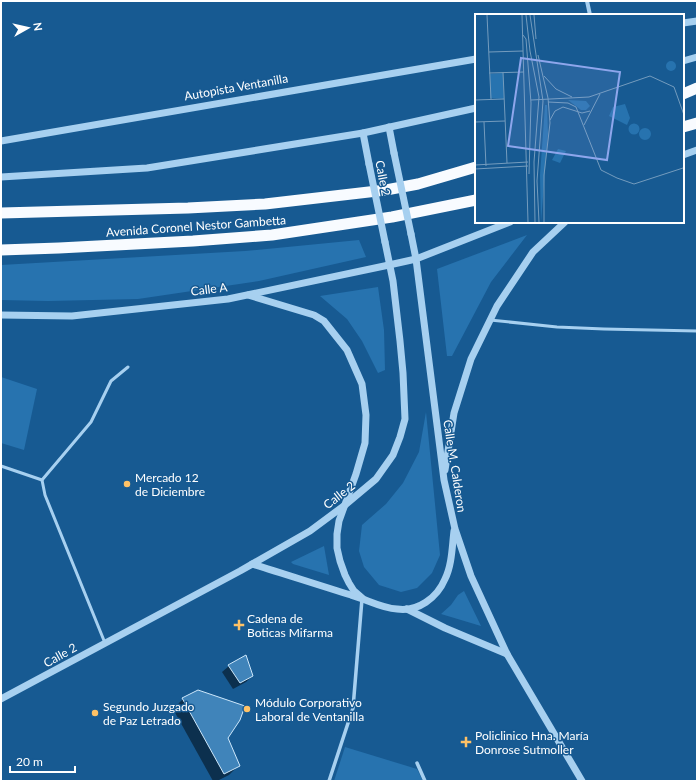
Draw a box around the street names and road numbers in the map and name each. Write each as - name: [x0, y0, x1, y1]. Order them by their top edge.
- street label: Autopista Ventanilla: [183, 70, 289, 104]
- street label: Calle 2: [372, 159, 394, 197]
- street label: Avenida Coronel Nestor Gambetta: [105, 212, 287, 240]
- street label: Calle A: [190, 279, 229, 299]
- street label: Calle M. Calderon: [440, 419, 470, 513]
- street label: Calle 2: [320, 478, 358, 512]
- street label: Calle 2: [41, 640, 79, 670]

